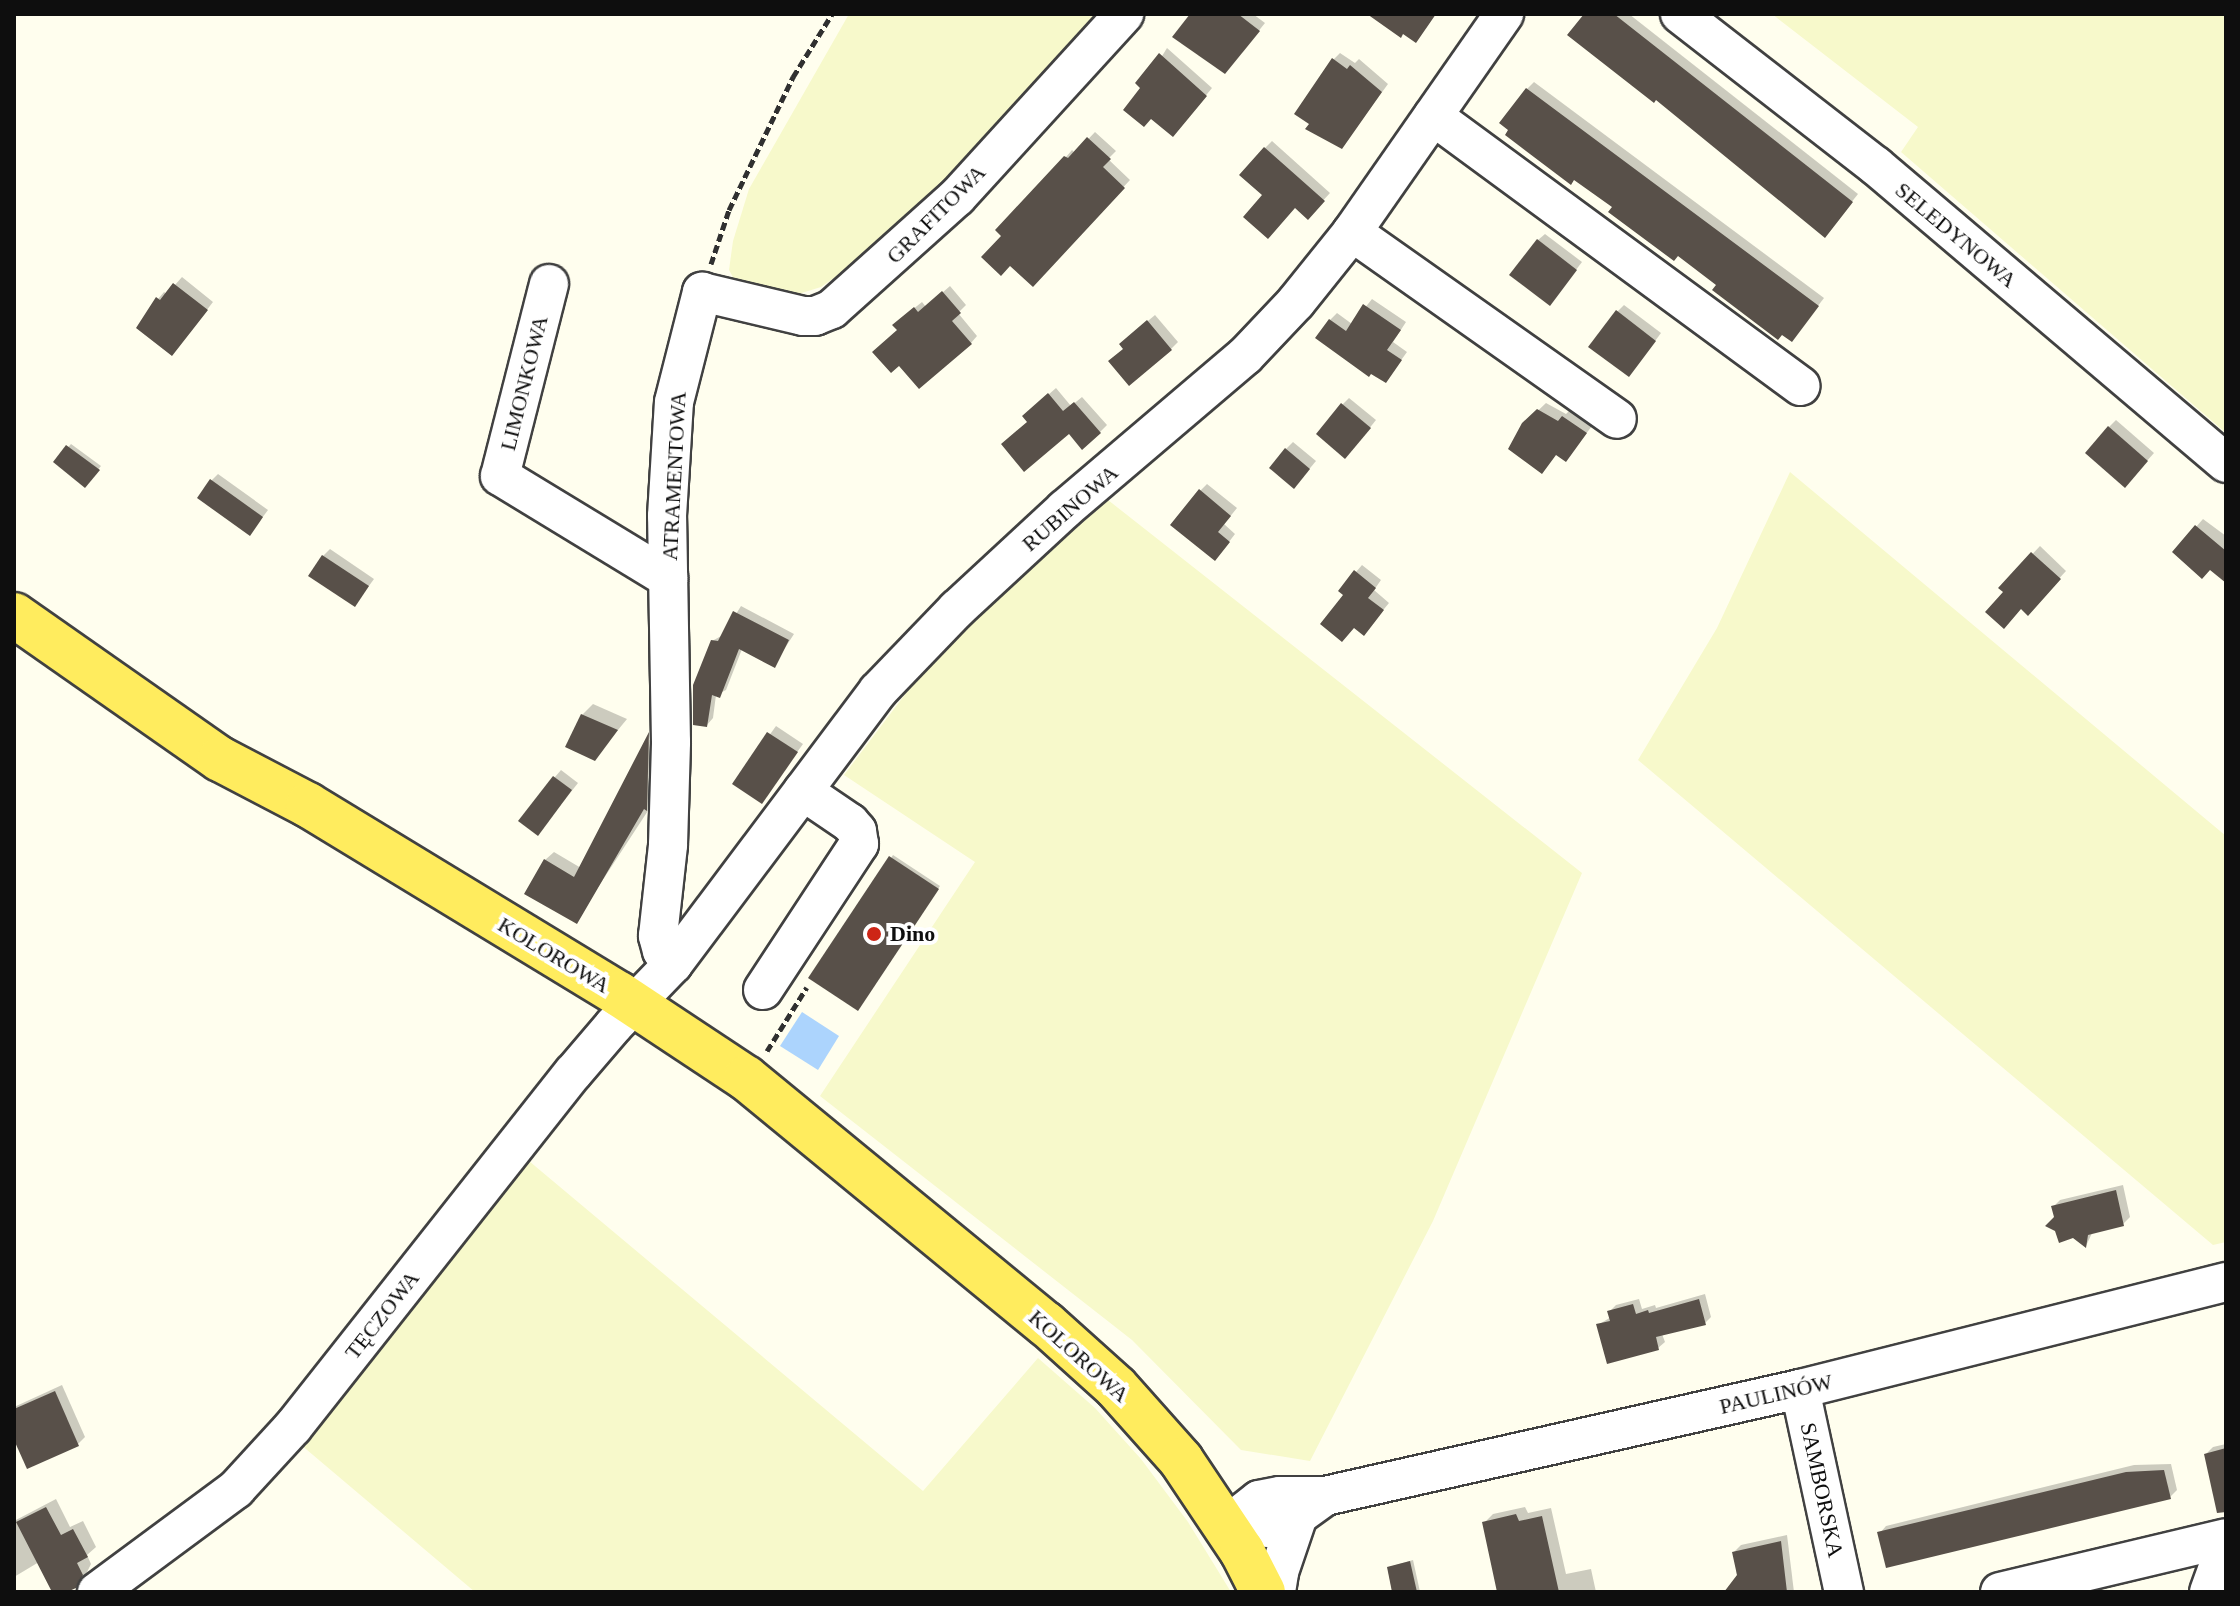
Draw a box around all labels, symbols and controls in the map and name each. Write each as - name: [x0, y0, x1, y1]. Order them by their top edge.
- street label: GRAFITOWA: [881, 159, 991, 269]
- street label: SELEDYNOWA: [1890, 177, 2022, 293]
- street label: LIMONKOWA: [494, 313, 554, 453]
- street label: ATRAMENTOWA: [656, 391, 692, 561]
- street label: RUBINOWA: [1017, 459, 1123, 557]
- street label: KOLOROWA: [493, 911, 615, 999]
- place label: Dino: [890, 921, 935, 947]
- marker: Dino: [865, 925, 883, 943]
- street label: TĘCZOWA: [339, 1265, 425, 1365]
- street label: KOLOROWA: [1023, 1304, 1135, 1408]
- street label: PAULINÓW: [1717, 1368, 1835, 1420]
- street label: SAMBORSKA: [1795, 1420, 1849, 1560]

